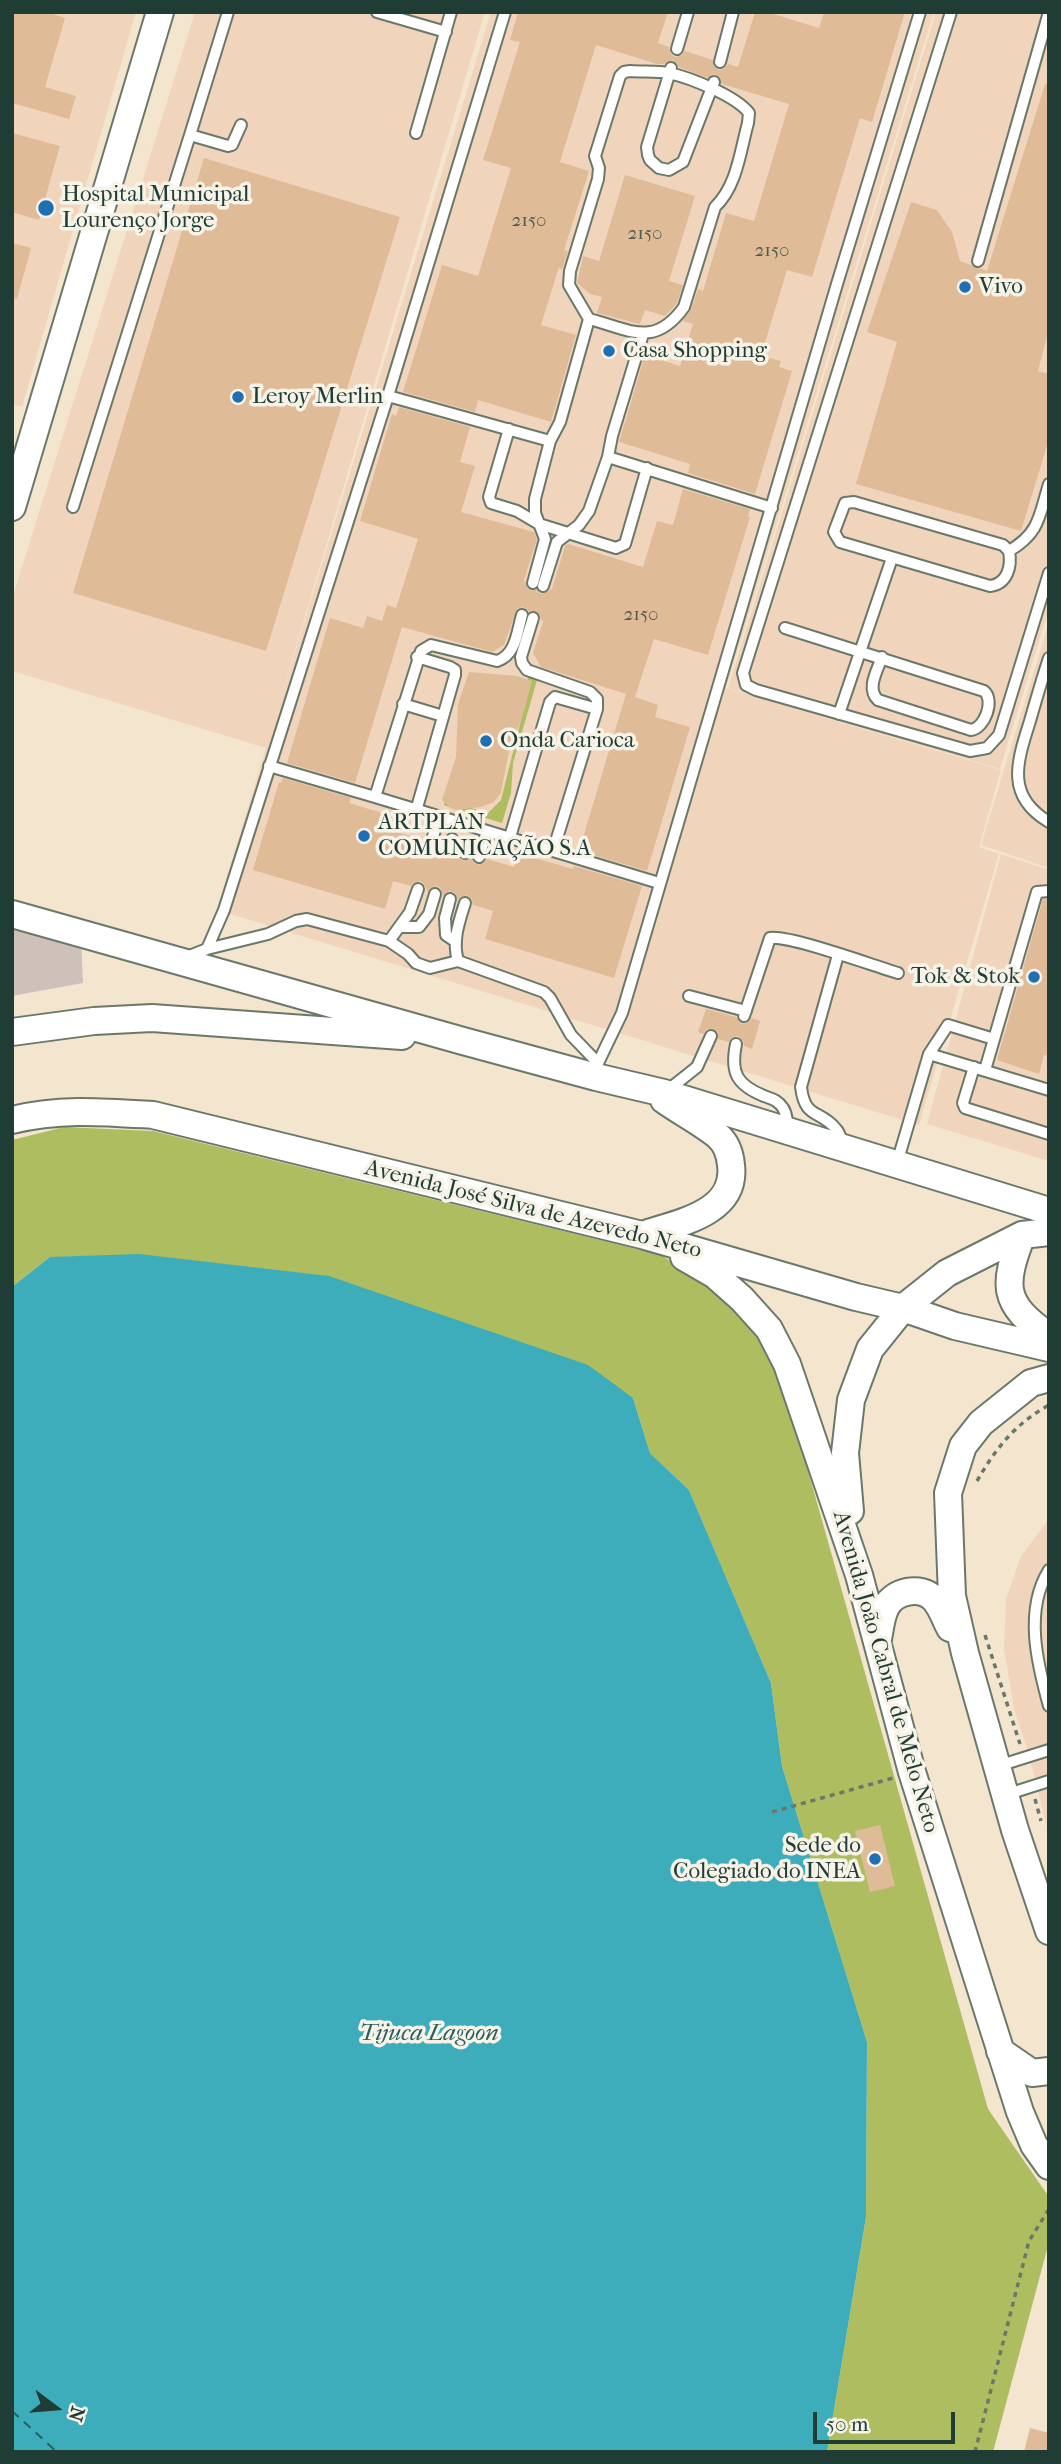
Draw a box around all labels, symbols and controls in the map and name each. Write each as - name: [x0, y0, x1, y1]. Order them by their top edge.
- place label: Hospital Municipal Lourenço Jorge: [62, 181, 249, 235]
- marker: Hospital Municipal Lourenço Jorge: [36, 198, 56, 218]
- house number: 2150: [511, 210, 547, 232]
- house number: 2150: [627, 223, 663, 245]
- house number: 2150: [754, 240, 790, 262]
- place label: Vivo: [979, 273, 1023, 301]
- marker: Vivo: [957, 279, 973, 295]
- place label: Casa Shopping: [623, 337, 767, 365]
- marker: Casa Shopping: [601, 343, 617, 359]
- place label: Leroy Merlin: [252, 383, 383, 411]
- marker: Leroy Merlin: [230, 389, 246, 405]
- house number: 2150: [623, 604, 659, 626]
- place label: Onda Carioca: [500, 727, 635, 755]
- marker: Onda Carioca: [478, 733, 494, 749]
- place label: ARTPLAN COMUNICAÇÃO S.A: [378, 809, 591, 863]
- marker: ARTPLAN COMUNICAÇÃO S.A: [356, 828, 372, 844]
- place label: Tok & Stok: [911, 963, 1020, 991]
- marker: Tok & Stok: [1026, 969, 1042, 985]
- street label: Avenida José Silva de Azevedo Neto: [362, 1155, 704, 1265]
- street label: Avenida João Cabral de Melo Neto: [826, 1508, 944, 1836]
- place label: Sede do Colegiado do INEA: [673, 1832, 861, 1886]
- marker: Sede do Colegiado do INEA: [867, 1851, 883, 1867]
- water label: Tijuca Lagoon: [359, 2020, 499, 2048]
- north arrow: [21, 2373, 91, 2443]
- scale bar: [816, 2398, 958, 2442]
- text: N: [64, 2404, 89, 2424]
- text: 50 m: [826, 2412, 869, 2436]

